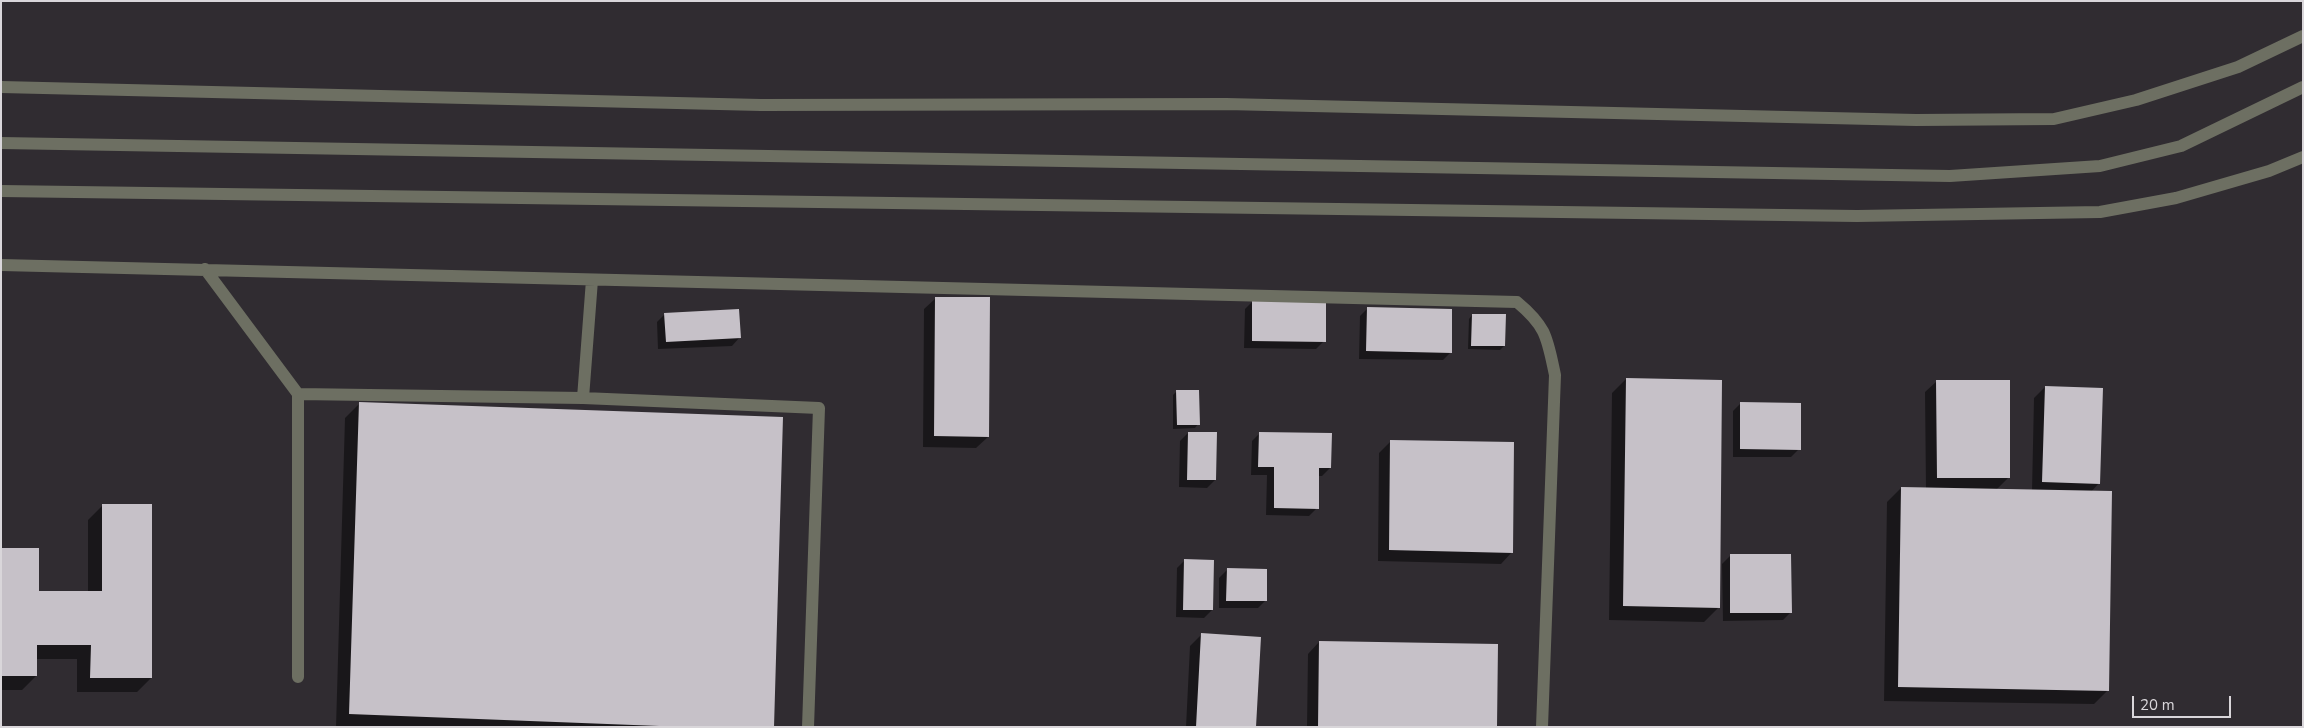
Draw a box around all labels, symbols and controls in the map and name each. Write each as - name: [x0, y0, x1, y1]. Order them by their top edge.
- scale bar: [2134, 686, 2233, 718]
- text: 20 m: [2140, 695, 2175, 715]

